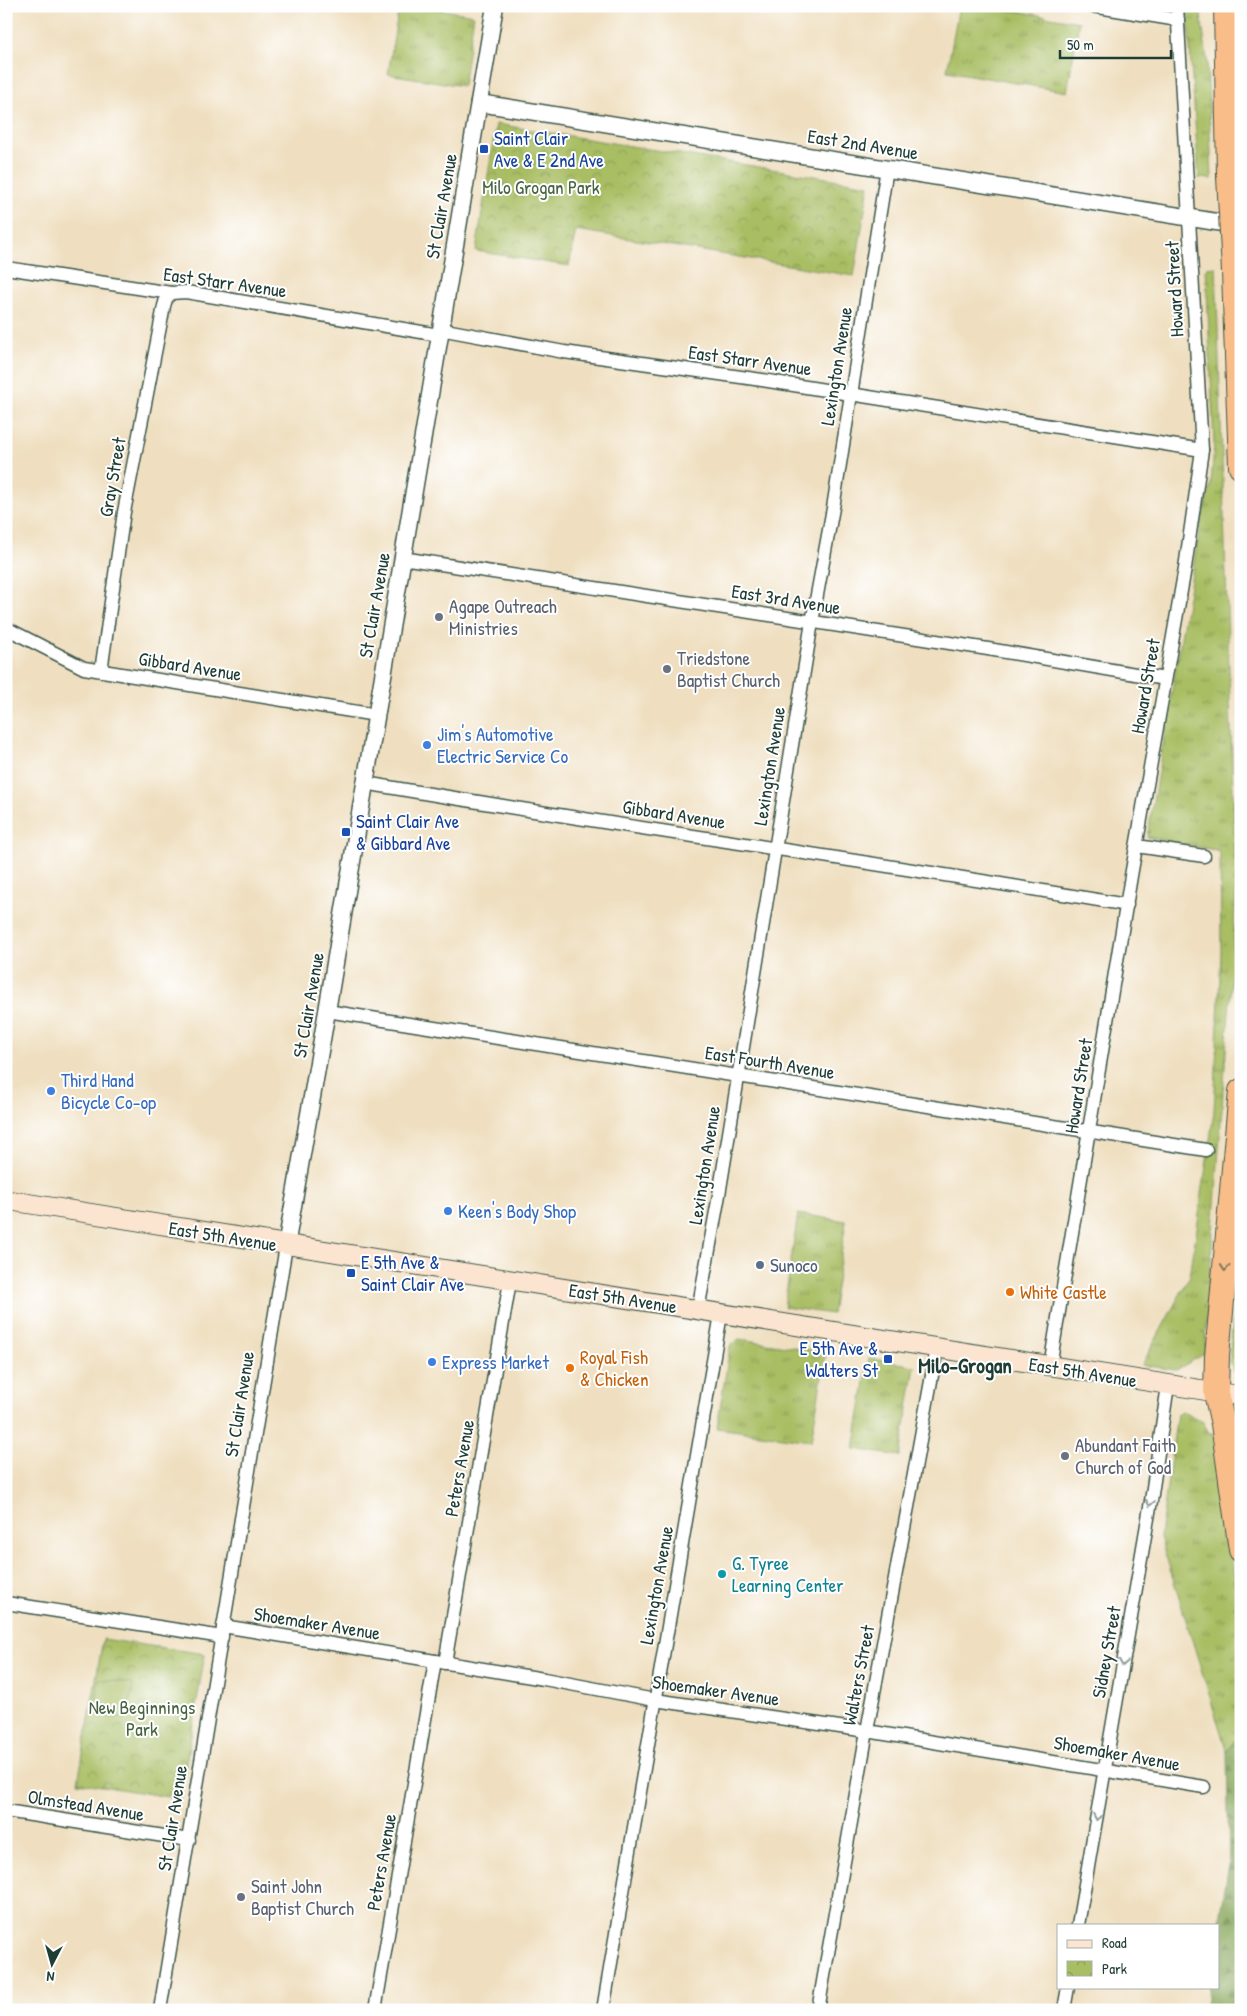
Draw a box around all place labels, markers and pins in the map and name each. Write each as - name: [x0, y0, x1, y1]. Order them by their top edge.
- place label: Saint Clair Ave & E 2nd Ave: [494, 125, 604, 173]
- marker: Saint Clair Ave & E 2nd Ave: [478, 143, 490, 155]
- place label: Agape Outreach Ministries: [449, 593, 557, 641]
- marker: Agape Outreach Ministries: [433, 611, 445, 623]
- place label: Triedstone Baptist Church: [677, 645, 780, 693]
- marker: Triedstone Baptist Church: [661, 663, 673, 675]
- place label: Jim's Automotive Electric Service Co: [437, 721, 568, 769]
- marker: Jim's Automotive Electric Service Co: [421, 739, 433, 751]
- place label: Saint Clair Ave & Gibbard Ave: [356, 808, 460, 856]
- marker: Saint Clair Ave & Gibbard Ave: [340, 826, 352, 838]
- place label: Third Hand Bicycle Co-op: [61, 1067, 156, 1115]
- marker: Third Hand Bicycle Co-op: [45, 1085, 57, 1097]
- place label: Keen's Body Shop: [458, 1198, 576, 1224]
- marker: Keen's Body Shop: [442, 1205, 454, 1217]
- place label: E 5th Ave & Saint Clair Ave: [361, 1249, 465, 1297]
- place label: Sunoco: [770, 1252, 818, 1278]
- marker: Sunoco: [754, 1259, 766, 1271]
- marker: E 5th Ave & Saint Clair Ave: [345, 1267, 357, 1279]
- place label: White Castle: [1020, 1279, 1107, 1305]
- marker: White Castle: [1004, 1286, 1016, 1298]
- place label: E 5th Ave & Walters St: [799, 1335, 878, 1383]
- place label: Royal Fish & Chicken: [580, 1344, 649, 1392]
- place label: Express Market: [442, 1349, 549, 1375]
- marker: E 5th Ave & Walters St: [882, 1353, 894, 1365]
- marker: Express Market: [426, 1356, 438, 1368]
- marker: Royal Fish & Chicken: [564, 1362, 576, 1374]
- place label: Abundant Faith Church of God: [1075, 1432, 1176, 1480]
- marker: Abundant Faith Church of God: [1059, 1450, 1071, 1462]
- place label: G. Tyree Learning Center: [732, 1550, 844, 1598]
- marker: G. Tyree Learning Center: [716, 1568, 728, 1580]
- place label: Saint John Baptist Church: [251, 1873, 354, 1921]
- marker: Saint John Baptist Church: [235, 1891, 247, 1903]

